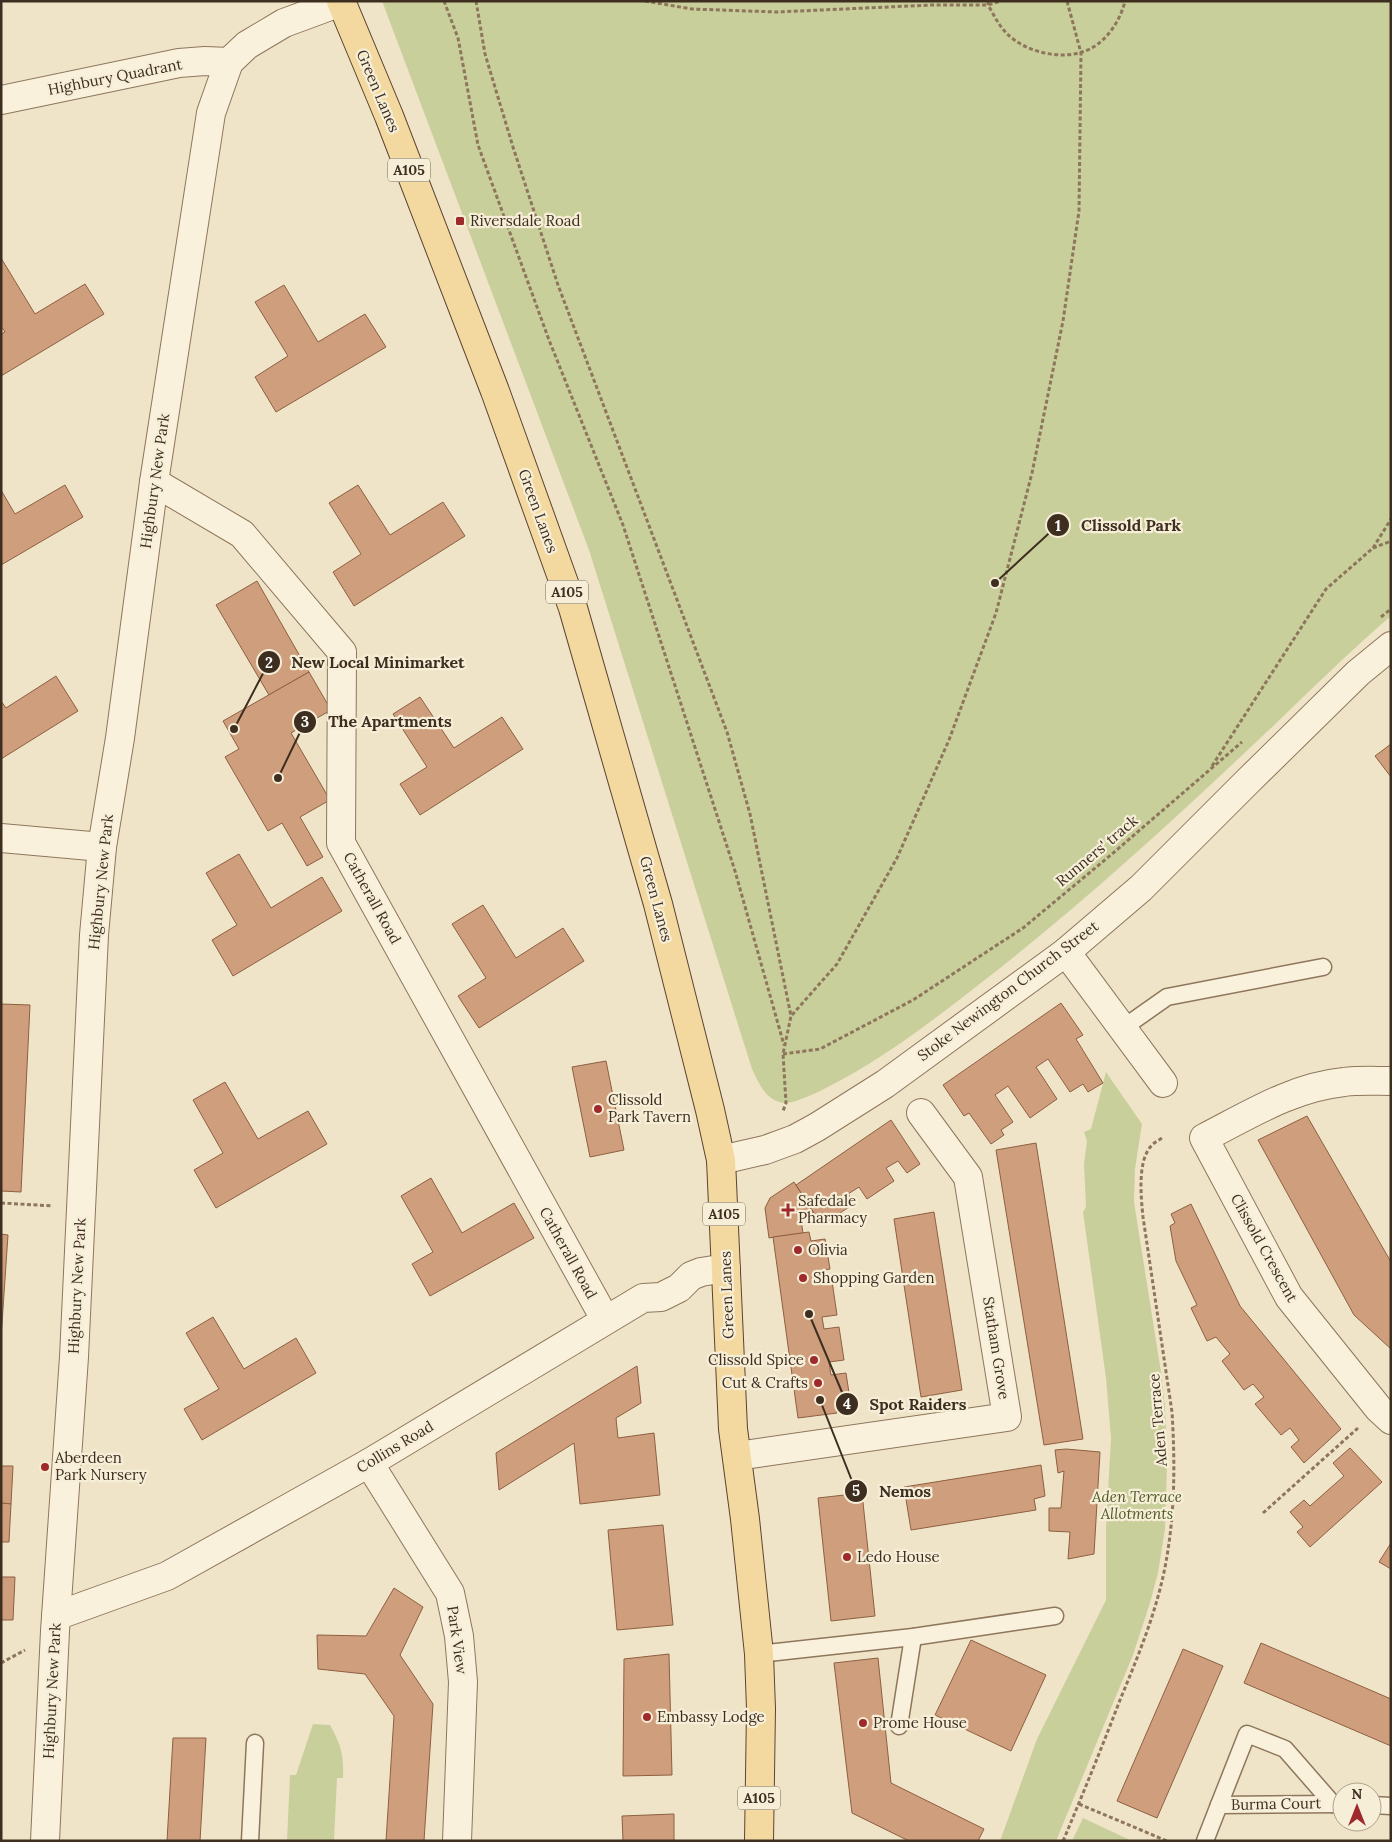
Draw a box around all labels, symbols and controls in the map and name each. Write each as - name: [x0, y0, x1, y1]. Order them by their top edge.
- street label: Green Lanes: [353, 47, 404, 135]
- street label: Highbury Quadrant: [46, 54, 184, 99]
- road number: A105: [388, 158, 430, 182]
- place label: Riversdale Road: [470, 211, 580, 230]
- marker: Riversdale Road: [454, 215, 466, 227]
- street label: Highbury New Park: [136, 412, 173, 550]
- street label: Green Lanes: [514, 466, 562, 555]
- callout: Clissold Park: [1046, 510, 1191, 541]
- text: Clissold Park: [1081, 515, 1181, 535]
- text: 1: [1055, 516, 1061, 535]
- road number: A105: [546, 580, 588, 604]
- callout: New Local Minimarket: [256, 647, 475, 678]
- text: New Local Minimarket: [291, 652, 465, 672]
- text: 2: [265, 653, 273, 672]
- callout: The Apartments: [293, 706, 462, 737]
- text: The Apartments: [328, 711, 452, 731]
- text: 3: [301, 712, 309, 731]
- street label: Runners' track: [1052, 811, 1142, 890]
- street label: Highbury New Park: [84, 813, 117, 951]
- street label: Catherall Road: [339, 849, 406, 947]
- street label: Green Lanes: [636, 854, 677, 944]
- street label: Stoke Newington Church Street: [913, 916, 1102, 1065]
- place label: Clissold Park Tavern: [608, 1090, 691, 1126]
- marker: Clissold Park Tavern: [592, 1103, 604, 1115]
- street label: Clissold Crescent: [1227, 1190, 1302, 1306]
- place label: Safedale Pharmacy: [798, 1191, 867, 1227]
- road number: A105: [703, 1202, 745, 1226]
- street label: Catherall Road: [535, 1204, 602, 1302]
- marker: Safedale Pharmacy: [782, 1204, 794, 1216]
- street label: Highbury New Park: [63, 1217, 90, 1355]
- place label: Olivia: [808, 1240, 848, 1259]
- marker: Olivia: [792, 1244, 804, 1256]
- street label: Green Lanes: [715, 1251, 738, 1339]
- place label: Shopping Garden: [813, 1268, 935, 1287]
- marker: Shopping Garden: [797, 1272, 809, 1284]
- street label: Statham Grove: [979, 1295, 1014, 1401]
- place label: Clissold Spice: [708, 1350, 804, 1369]
- marker: Clissold Spice: [808, 1354, 820, 1366]
- place label: Cut & Crafts: [722, 1373, 808, 1392]
- street label: Aden Terrace: [1144, 1373, 1171, 1468]
- marker: Cut & Crafts: [812, 1377, 824, 1389]
- callout: Spot Raiders: [835, 1389, 977, 1420]
- text: 4: [843, 1394, 851, 1413]
- text: Spot Raiders: [869, 1394, 967, 1414]
- street label: Collins Road: [353, 1416, 437, 1477]
- place label: Aberdeen Park Nursery: [54, 1448, 147, 1484]
- marker: Aberdeen Park Nursery: [39, 1461, 51, 1473]
- callout: Nemos: [844, 1476, 941, 1507]
- text: 5: [852, 1481, 860, 1500]
- text: Nemos: [879, 1481, 931, 1501]
- park label: Aden Terrace Allotments: [1091, 1487, 1182, 1523]
- place label: Ledo House: [857, 1547, 940, 1566]
- marker: Ledo House: [841, 1551, 853, 1563]
- street label: Park View: [443, 1604, 472, 1675]
- street label: Highbury New Park: [38, 1622, 65, 1760]
- place label: Embassy Lodge: [657, 1707, 765, 1726]
- marker: Embassy Lodge: [641, 1711, 653, 1723]
- place label: Prome House: [873, 1713, 967, 1732]
- marker: Prome House: [857, 1717, 869, 1729]
- north arrow: [1332, 1782, 1382, 1832]
- text: N: [1352, 1785, 1363, 1803]
- road number: A105: [738, 1786, 780, 1810]
- street label: Burma Court: [1231, 1793, 1322, 1814]

